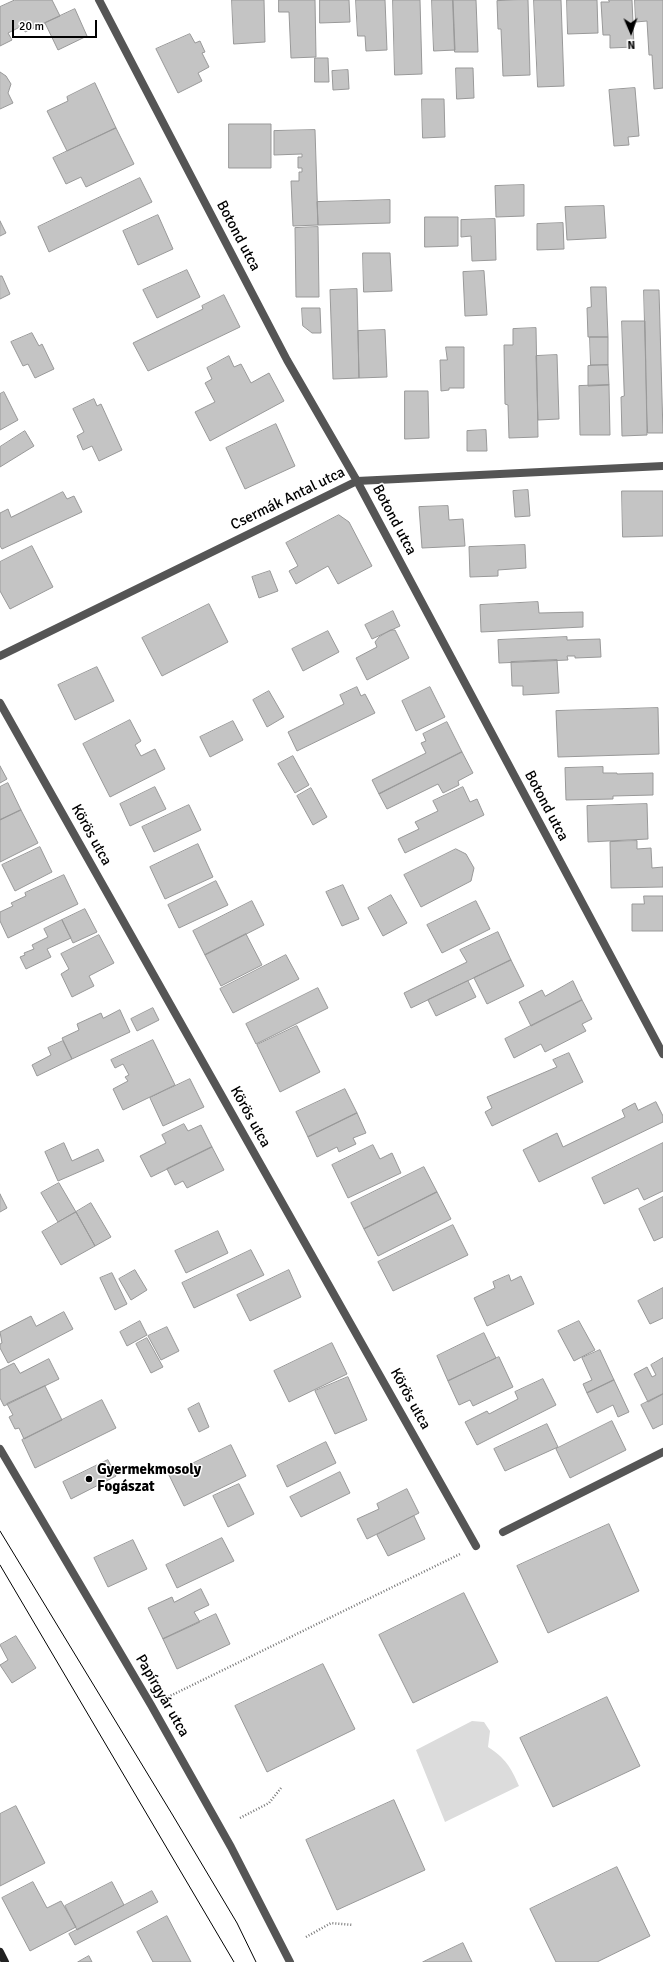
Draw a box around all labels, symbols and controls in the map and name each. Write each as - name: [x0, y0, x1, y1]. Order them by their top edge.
- scale bar: [14, 12, 99, 38]
- north arrow: [611, 12, 651, 52]
- text: 20 m: [19, 19, 44, 34]
- text: N: [627, 38, 635, 51]
- street label: Botond utca: [212, 198, 264, 274]
- street label: Csermák Antal utca: [228, 464, 348, 534]
- street label: Botond utca: [368, 482, 420, 558]
- street label: Botond utca: [520, 768, 572, 844]
- street label: Körös utca: [67, 801, 115, 869]
- street label: Körös utca: [226, 1083, 274, 1151]
- street label: Körös utca: [386, 1365, 434, 1433]
- place label: Gyermekmosoly Fogászat: [97, 1461, 201, 1496]
- marker: Gyermekmosoly Fogászat: [84, 1474, 94, 1484]
- street label: Papírgyár utca: [131, 1652, 193, 1740]

